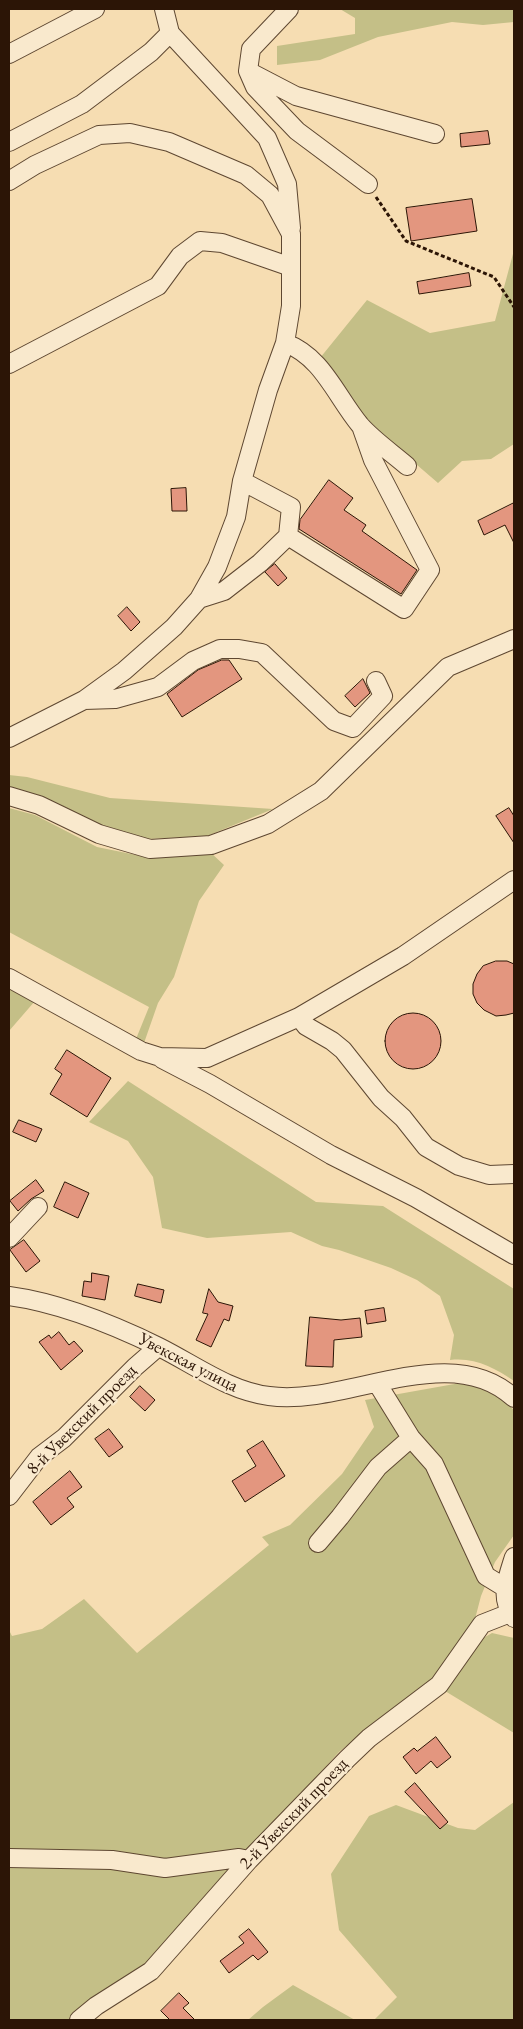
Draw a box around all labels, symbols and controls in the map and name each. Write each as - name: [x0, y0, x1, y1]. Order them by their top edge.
- street label: Увекская улица: [135, 1329, 241, 1397]
- street label: 8-й Увекский проезд: [22, 1360, 142, 1480]
- street label: 2-й Увекский проезд: [235, 1754, 353, 1874]

